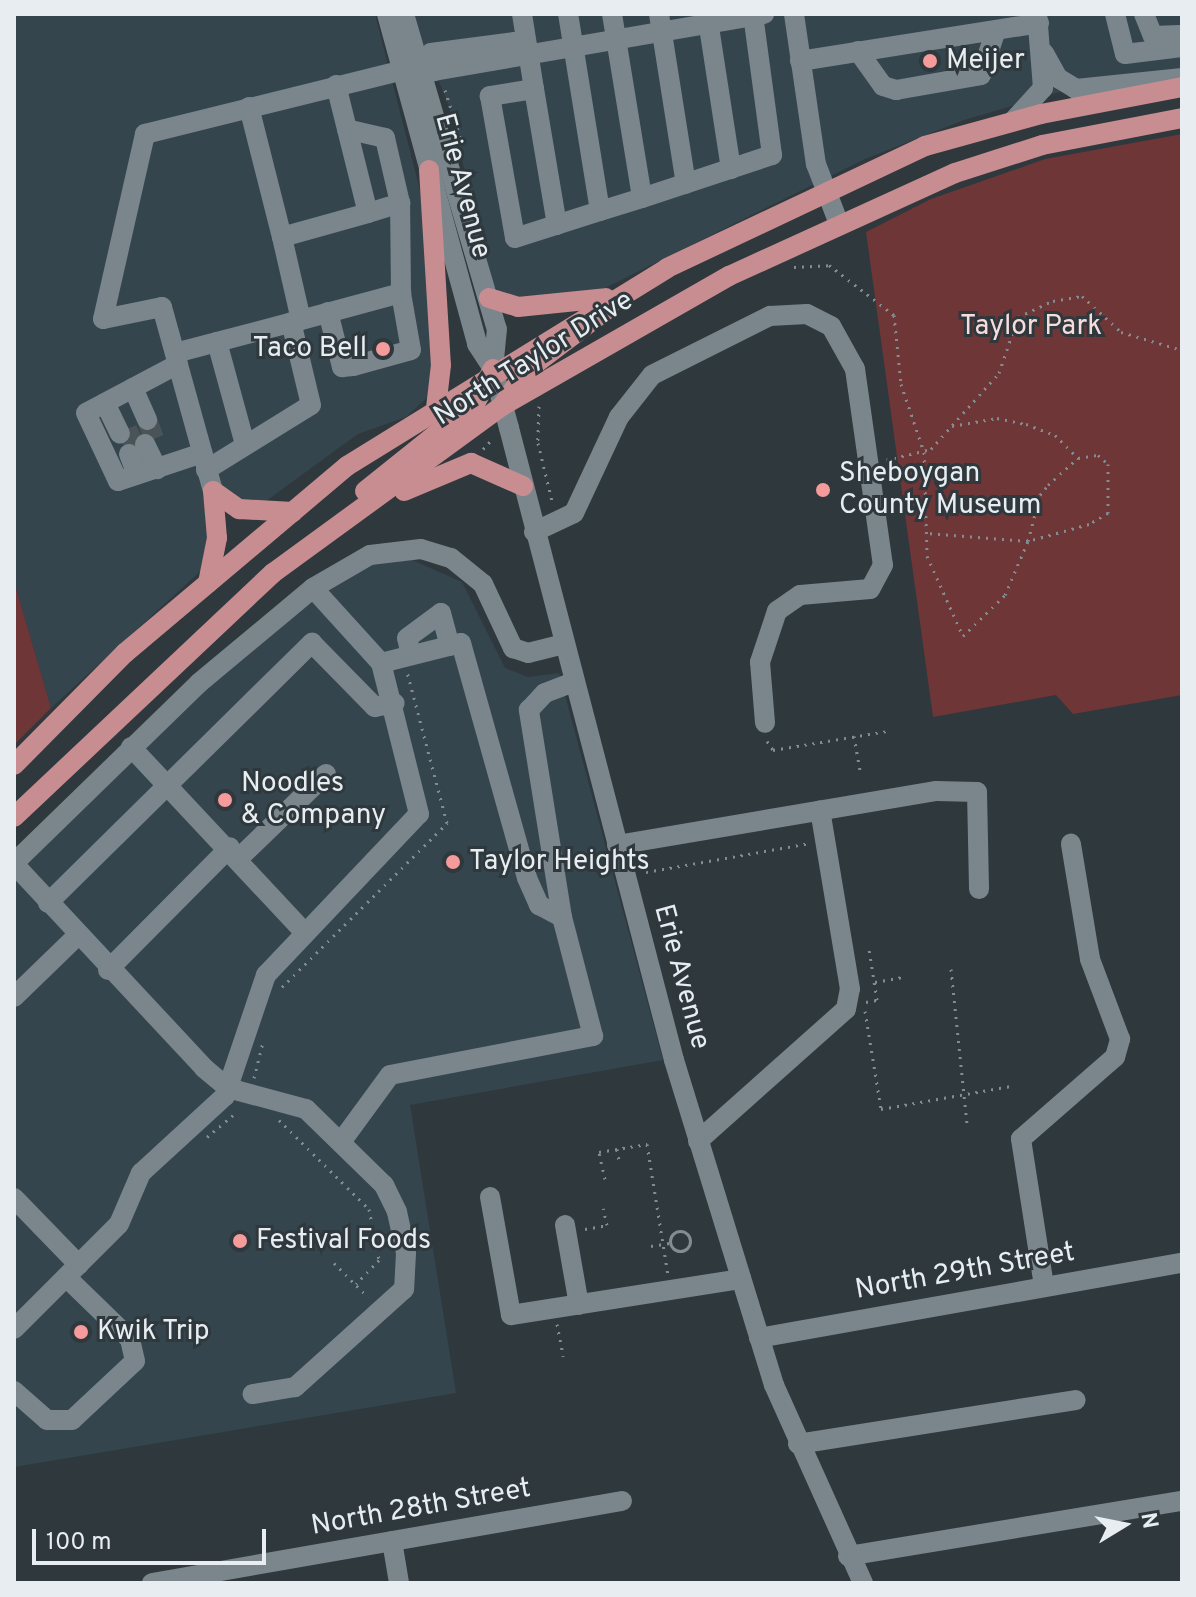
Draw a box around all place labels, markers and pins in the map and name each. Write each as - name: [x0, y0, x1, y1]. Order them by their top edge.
- place label: Meijer: [946, 44, 1025, 78]
- marker: Meijer: [921, 52, 939, 70]
- place label: Taco Bell: [253, 332, 367, 366]
- marker: Taco Bell: [374, 340, 392, 358]
- place label: Sheboygan County Museum: [839, 457, 1042, 523]
- marker: Sheboygan County Museum: [814, 481, 832, 499]
- place label: Noodles & Company: [241, 767, 386, 833]
- marker: Noodles & Company: [216, 791, 234, 809]
- place label: Taylor Heights: [469, 845, 650, 879]
- marker: Taylor Heights: [444, 853, 462, 871]
- place label: Festival Foods: [256, 1224, 431, 1258]
- marker: Festival Foods: [231, 1232, 249, 1250]
- place label: Kwik Trip: [97, 1315, 211, 1349]
- marker: Kwik Trip: [72, 1323, 90, 1341]

